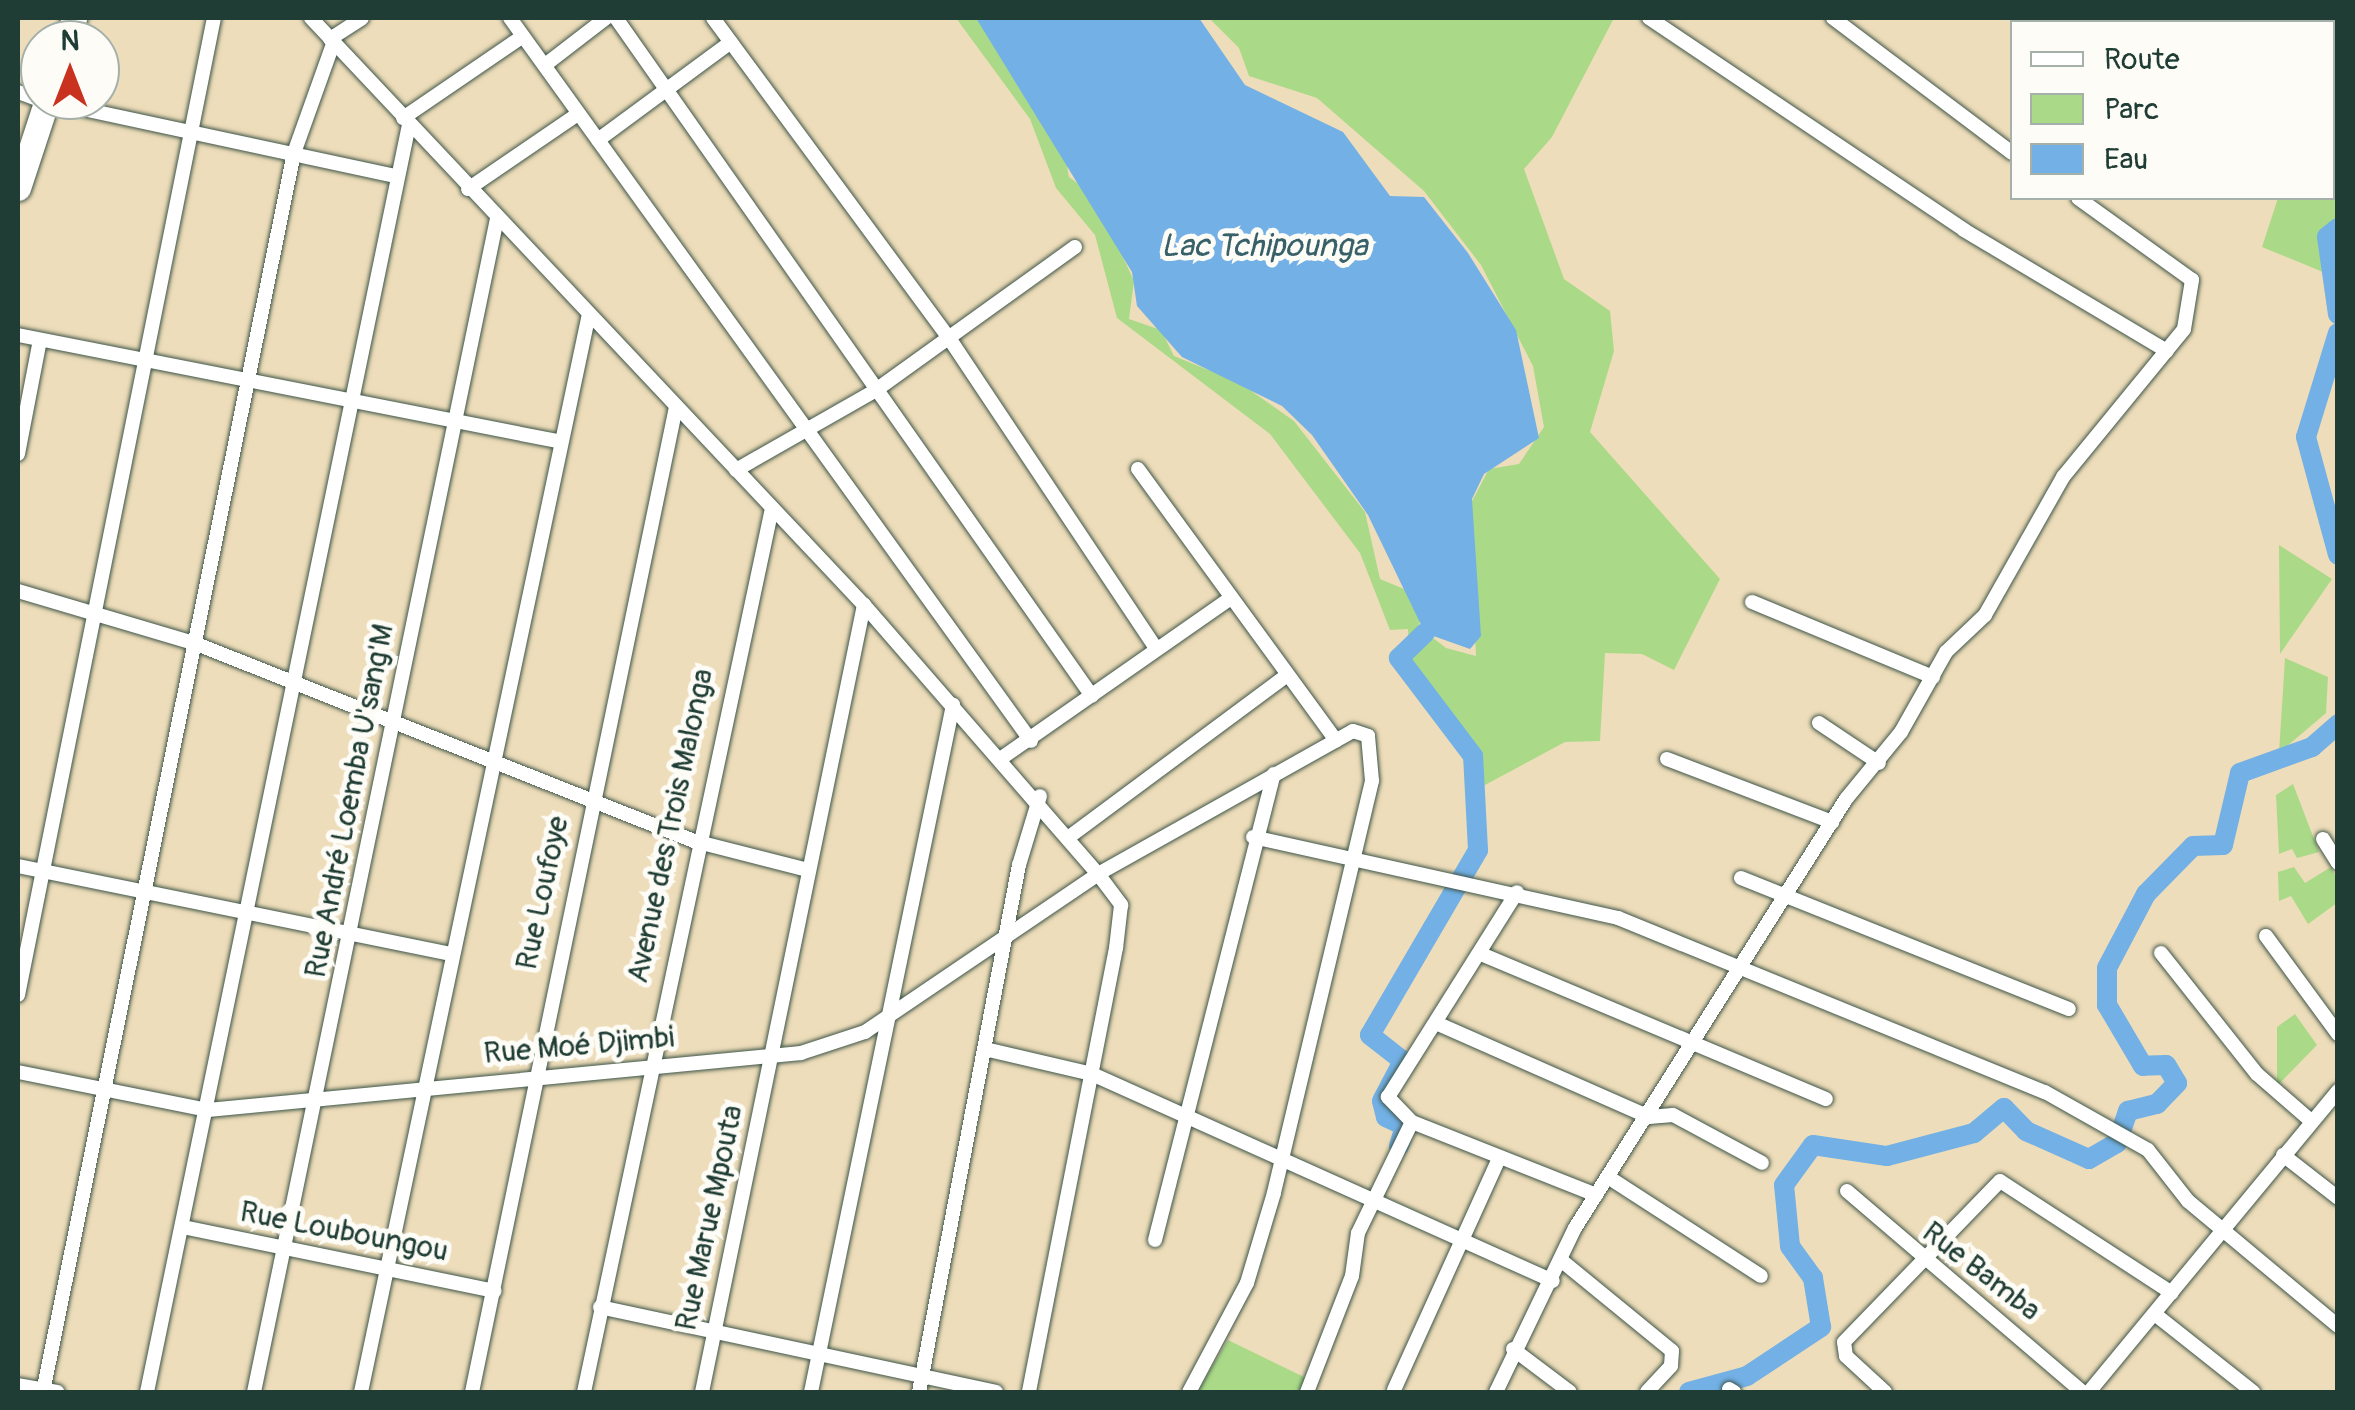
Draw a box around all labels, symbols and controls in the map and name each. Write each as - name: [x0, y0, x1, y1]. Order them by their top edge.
- north arrow: [20, 20, 120, 120]
- legend: [2010, 20, 2335, 200]
- text: N: [61, 24, 79, 59]
- text: Route: [2104, 41, 2179, 78]
- text: Parc: [2104, 91, 2159, 128]
- text: Eau: [2104, 141, 2148, 178]
- water label: Lac Tchipounga: [1161, 227, 1367, 265]
- street label: Rue André Loemba U'sang'M: [298, 621, 402, 981]
- street label: Avenue des Trois Malonga: [620, 666, 722, 986]
- street label: Rue Loufoye: [509, 813, 577, 973]
- street label: Rue Moé Djimbi: [482, 1020, 676, 1072]
- street label: Rue Marue Mpouta: [669, 1102, 751, 1334]
- street label: Rue Louboungou: [237, 1194, 451, 1270]
- street label: Rue Bamba: [1915, 1215, 2047, 1329]

